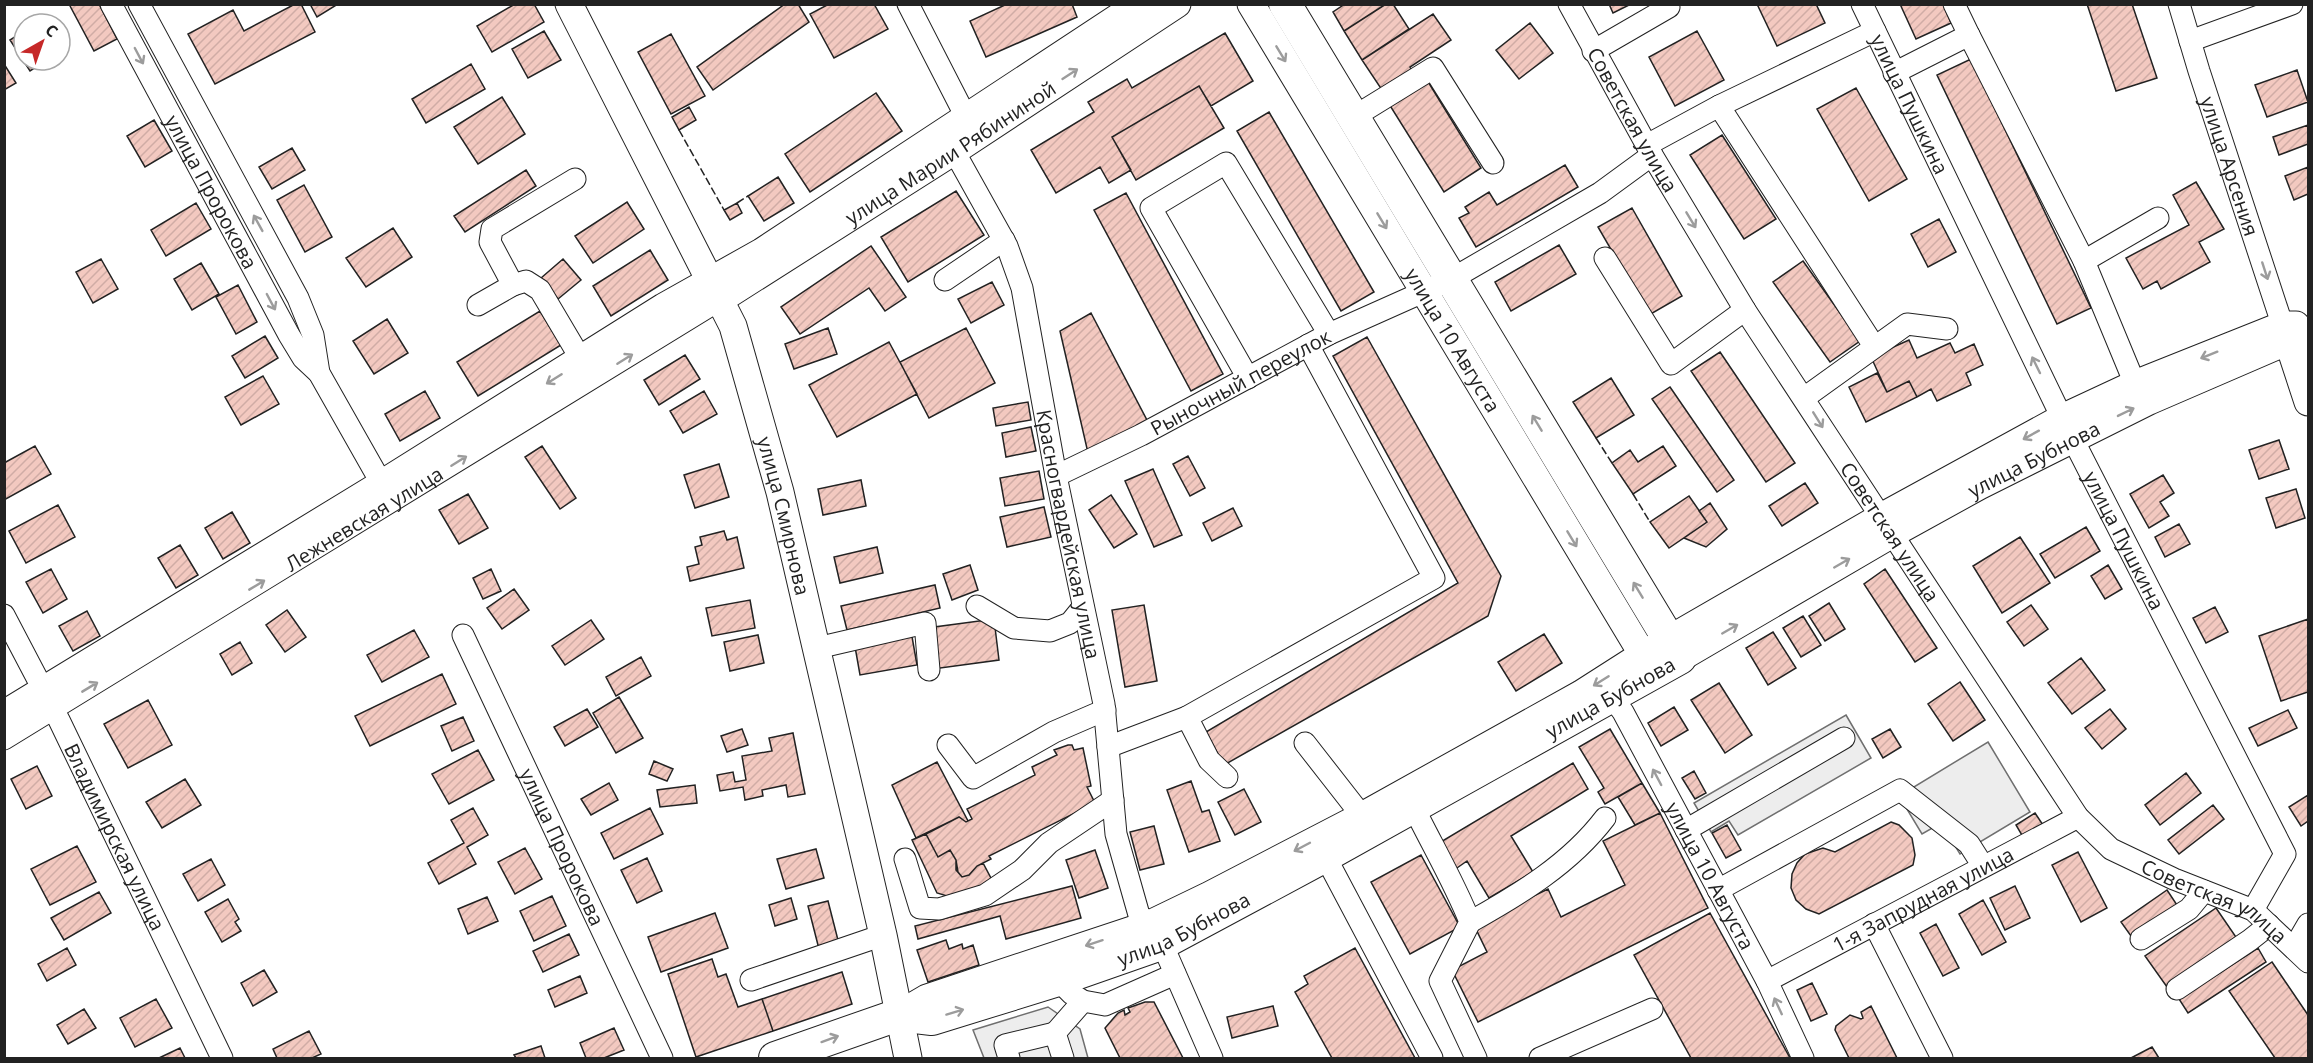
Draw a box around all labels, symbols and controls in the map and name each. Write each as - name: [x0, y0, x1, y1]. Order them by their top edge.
- north arrow: [12, 12, 72, 72]
- text: С: [41, 19, 63, 42]
- street label: улица Пушкина: [1865, 30, 1956, 178]
- street label: Советская улица: [1582, 42, 1685, 197]
- one-way arrow: [1274, 46, 1287, 63]
- one-way arrow: [133, 47, 145, 64]
- one-way arrow: [1062, 68, 1079, 81]
- street label: улица Марии Рябининой: [840, 74, 1061, 230]
- street label: улица Арсения: [2195, 93, 2266, 239]
- street label: улица Пророкова: [159, 110, 264, 273]
- one-way arrow: [1686, 211, 1698, 228]
- one-way arrow: [1377, 212, 1389, 229]
- one-way arrow: [252, 215, 263, 233]
- one-way arrow: [2260, 261, 2271, 280]
- street label: улица 10 Августа: [1399, 263, 1507, 417]
- one-way arrow: [265, 293, 277, 310]
- street label: Рыночный переулок: [1145, 322, 1336, 441]
- one-way arrow: [2200, 350, 2219, 361]
- one-way arrow: [616, 353, 633, 365]
- one-way arrow: [2030, 357, 2042, 375]
- one-way arrow: [546, 373, 563, 385]
- one-way arrow: [2116, 406, 2134, 417]
- street label: Красногвардейская улица: [1031, 407, 1108, 661]
- one-way arrow: [1813, 411, 1825, 428]
- street label: улица Бубнова: [1963, 414, 2104, 503]
- one-way arrow: [1531, 415, 1543, 432]
- one-way arrow: [2023, 429, 2040, 441]
- street label: улица Смирнова: [751, 433, 817, 598]
- one-way arrow: [450, 455, 467, 467]
- street label: Советская улица: [1835, 456, 1946, 607]
- street label: Лежневская улица: [280, 460, 448, 577]
- street label: улица Пушкина: [2078, 466, 2171, 614]
- one-way arrow: [1567, 530, 1579, 547]
- one-way arrow: [1833, 557, 1850, 569]
- one-way arrow: [248, 579, 265, 591]
- one-way arrow: [1632, 582, 1644, 599]
- one-way arrow: [1721, 623, 1738, 635]
- street label: улица Бубнова: [1540, 650, 1680, 744]
- one-way arrow: [1592, 675, 1609, 688]
- one-way arrow: [81, 680, 98, 692]
- street label: Владимирская улица: [59, 739, 172, 935]
- street label: улица Пророкова: [514, 764, 611, 930]
- one-way arrow: [1651, 769, 1663, 787]
- street label: улица 10 Августа: [1660, 797, 1761, 954]
- street label: 1-я Запрудная улица: [1827, 840, 2018, 958]
- one-way arrow: [1293, 842, 1311, 853]
- street label: Советская улица: [2137, 852, 2293, 949]
- street label: улица Бубнова: [1113, 885, 1254, 972]
- one-way arrow: [1085, 938, 1104, 949]
- one-way arrow: [1772, 997, 1783, 1015]
- one-way arrow: [945, 1006, 964, 1017]
- one-way arrow: [820, 1032, 839, 1043]

